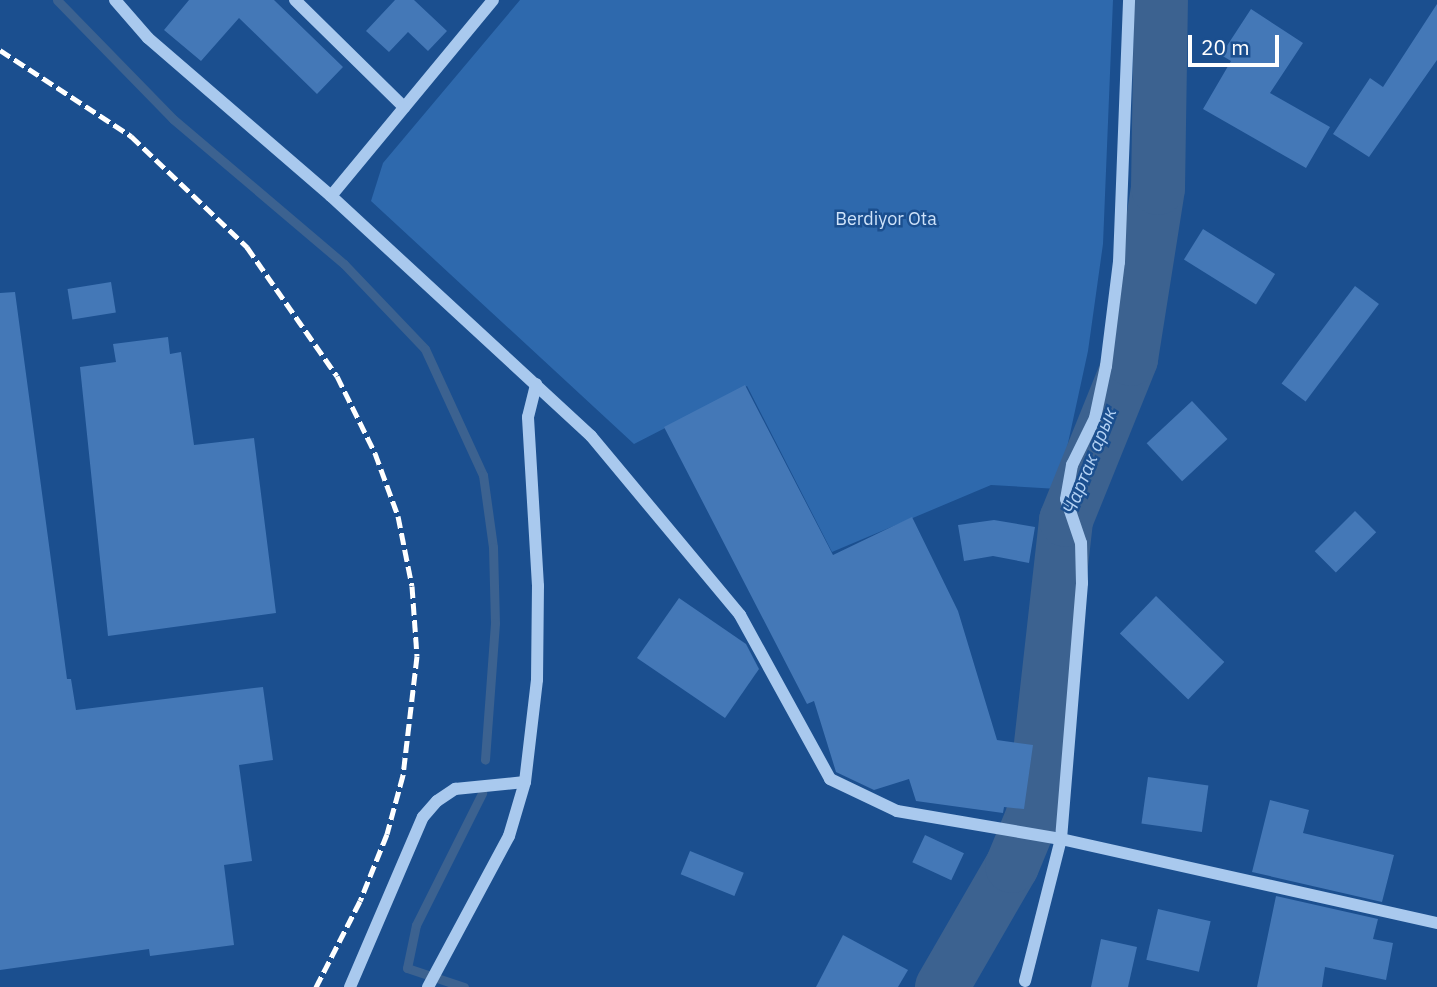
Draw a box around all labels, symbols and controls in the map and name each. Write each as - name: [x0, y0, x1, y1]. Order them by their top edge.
- scale bar: [1192, 21, 1283, 65]
- text: 20 m: [1201, 33, 1250, 61]
- park label: Berdiyor Ota: [835, 208, 937, 230]
- water label: Чартак арык: [1058, 404, 1122, 518]

